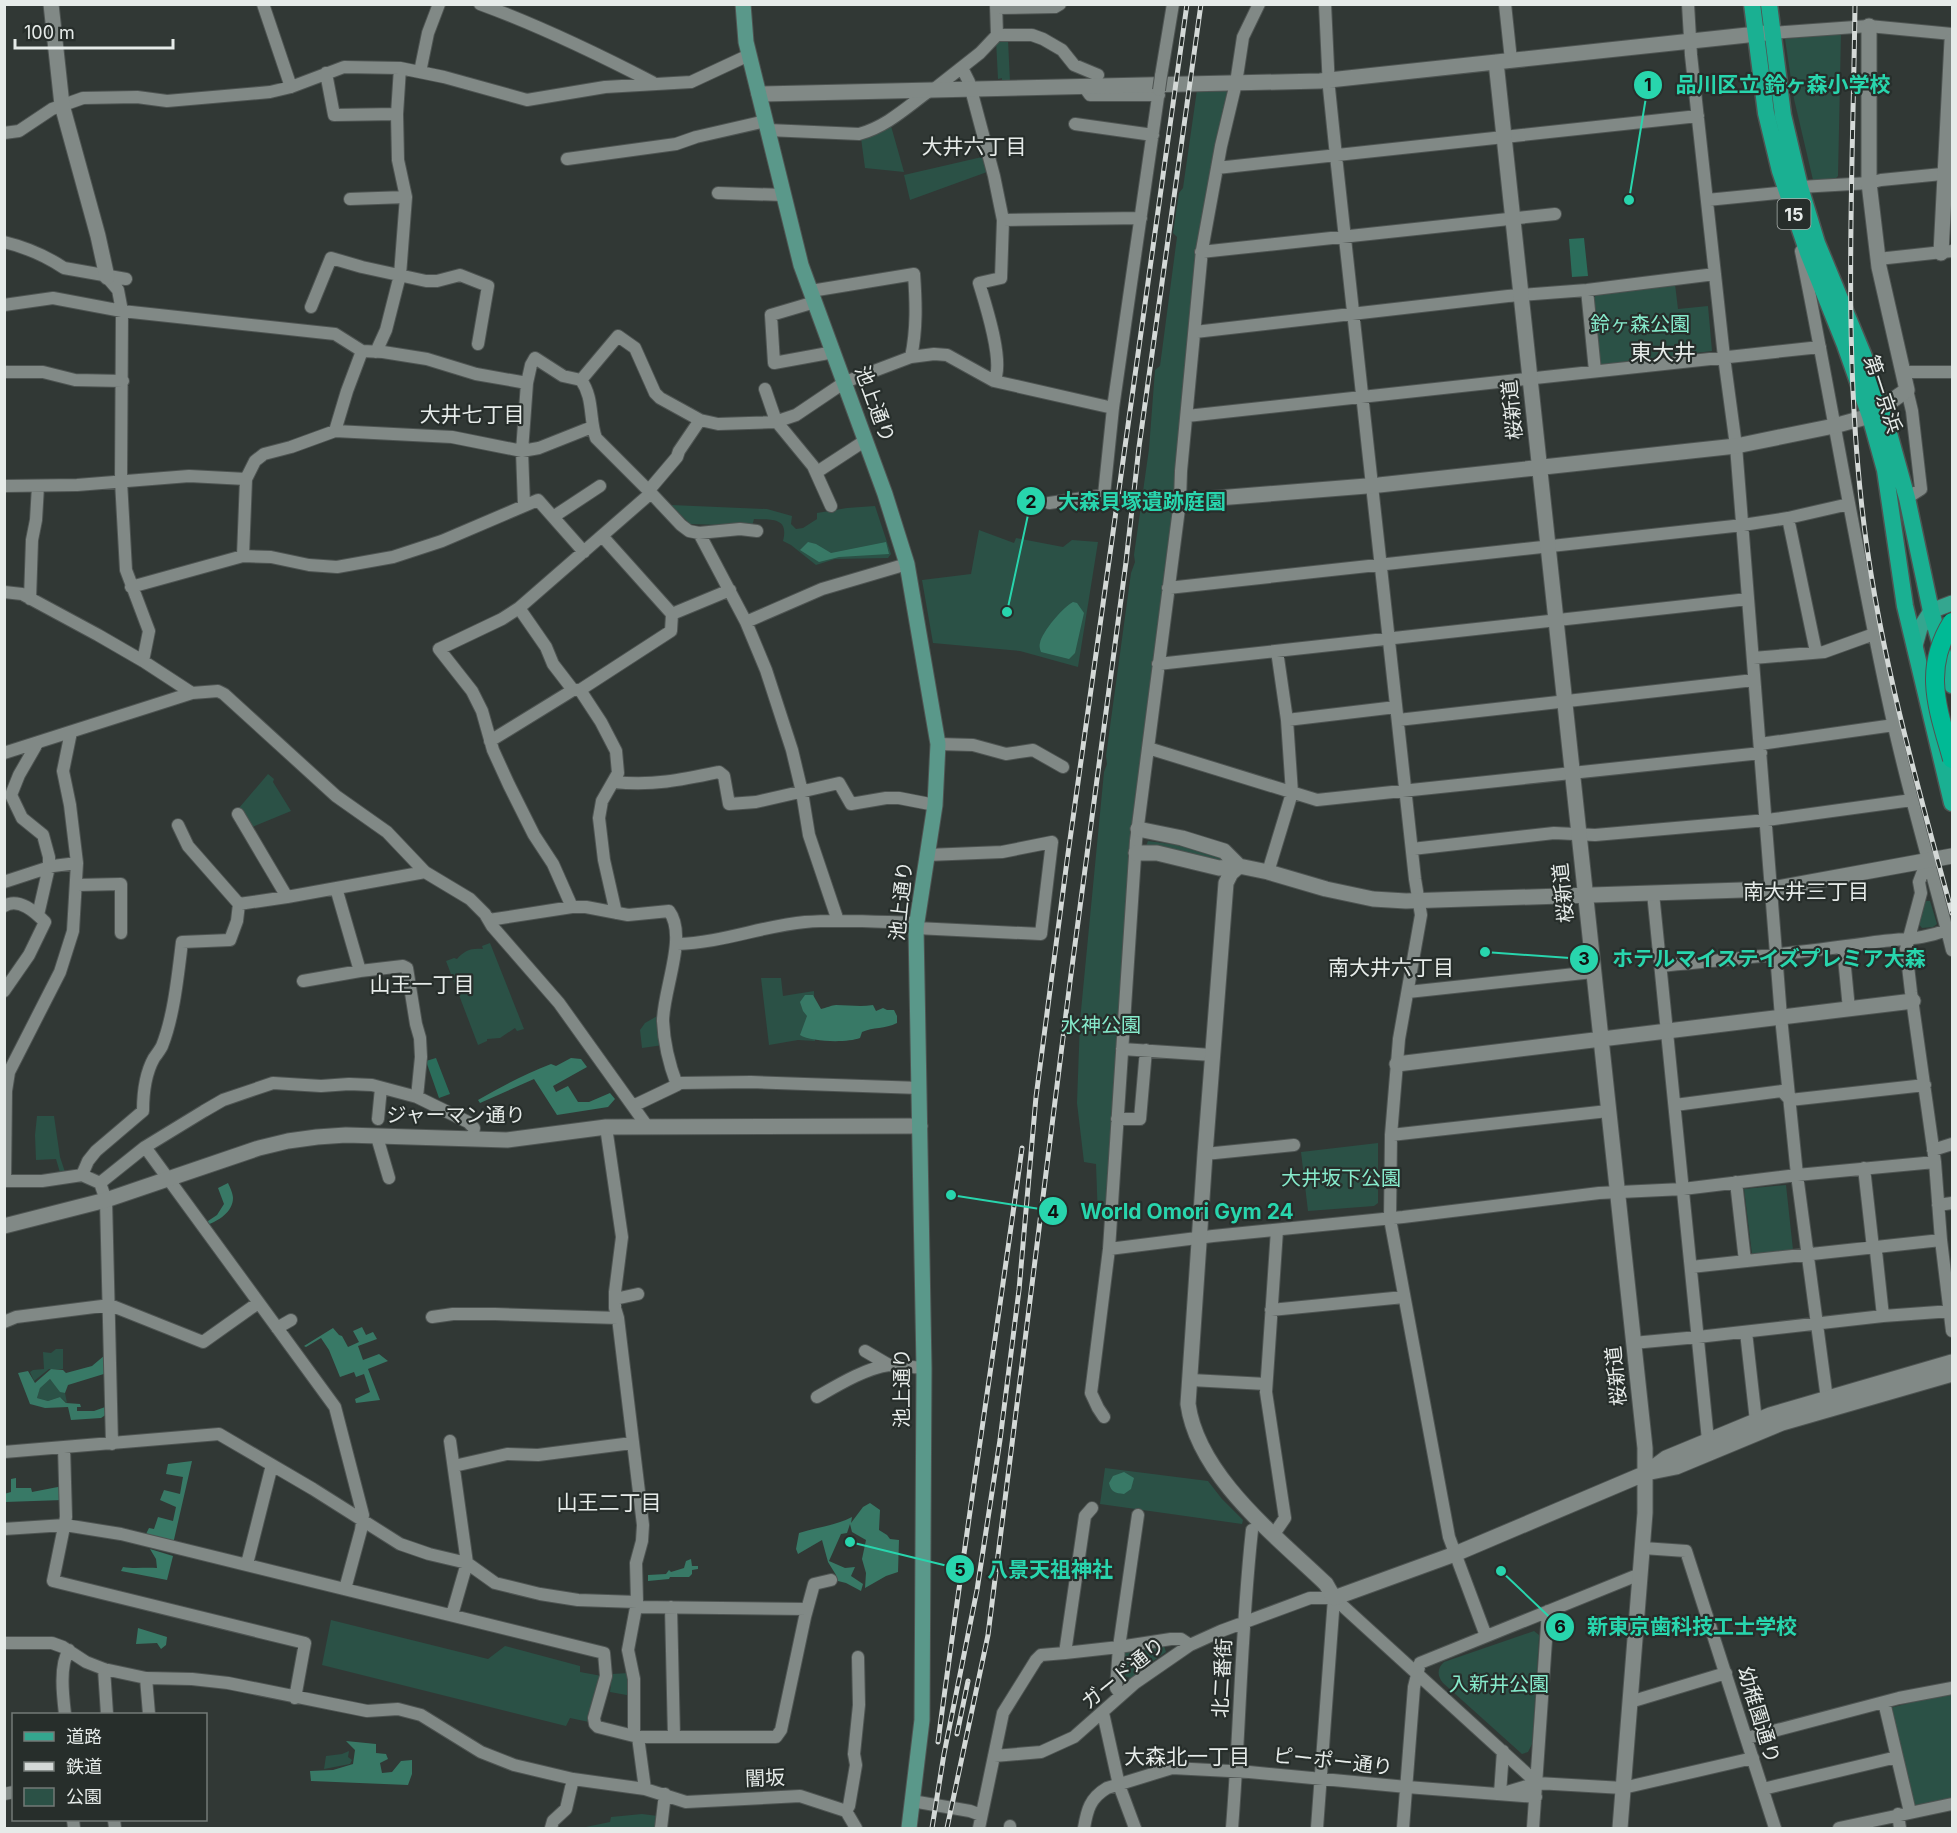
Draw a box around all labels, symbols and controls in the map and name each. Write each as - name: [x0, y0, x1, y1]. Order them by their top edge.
- scale bar: [15, 12, 172, 50]
- text: 100 m: [24, 22, 75, 43]
- callout: 品川区立 鈴ヶ森小学校: [1633, 65, 1902, 104]
- text: 品川区立 鈴ヶ森小学校: [1676, 72, 1890, 97]
- text: 1: [1644, 74, 1652, 95]
- district label: 大井六丁目: [922, 134, 1027, 159]
- road number: 15: [1778, 199, 1810, 229]
- park label: 鈴ヶ森公園: [1590, 312, 1690, 336]
- district label: 東大井: [1630, 339, 1696, 365]
- street label: 第一京浜: [1859, 352, 1907, 436]
- street label: 池上通り: [850, 362, 900, 446]
- street label: 桜新道: [1497, 379, 1527, 441]
- district label: 大井七丁目: [420, 402, 525, 427]
- callout: 大森貝塚遺跡庭園: [1016, 482, 1238, 521]
- text: 大森貝塚遺跡庭園: [1058, 489, 1226, 514]
- text: 2: [1025, 491, 1037, 512]
- street label: 池上通り: [885, 860, 917, 942]
- street label: 桜新道: [1548, 862, 1578, 924]
- district label: 南大井三丁目: [1743, 879, 1869, 904]
- callout: ホテルマイステイズプレミア大森: [1569, 939, 1938, 978]
- text: ホテルマイステイズプレミア大森: [1612, 946, 1926, 971]
- text: 3: [1578, 948, 1590, 969]
- district label: 南大井六丁目: [1328, 955, 1454, 980]
- district label: 山王一丁目: [370, 972, 475, 997]
- park label: 水神公園: [1061, 1013, 1141, 1037]
- street label: ジャーマン通り: [387, 1103, 526, 1127]
- park label: 大井坂下公園: [1281, 1166, 1401, 1190]
- callout: World Omori Gym 24: [1038, 1192, 1306, 1231]
- text: World Omori Gym 24: [1080, 1199, 1294, 1224]
- text: 4: [1047, 1201, 1059, 1222]
- street label: 桜新道: [1601, 1345, 1631, 1407]
- street label: 池上通り: [890, 1348, 914, 1428]
- district label: 山王二丁目: [557, 1490, 662, 1515]
- callout: 八景天祖神社: [945, 1550, 1125, 1589]
- text: 八景天祖神社: [987, 1557, 1113, 1582]
- text: 5: [954, 1559, 966, 1580]
- callout: 新東京歯科技工士学校: [1545, 1607, 1809, 1646]
- text: 新東京歯科技工士学校: [1587, 1614, 1797, 1639]
- text: 6: [1554, 1616, 1566, 1637]
- street label: ガード通り: [1077, 1632, 1169, 1714]
- street label: 北二番街: [1208, 1637, 1236, 1719]
- street label: 幼稚園通り: [1733, 1664, 1785, 1766]
- park label: 入新井公園: [1449, 1672, 1549, 1696]
- legend: [12, 1713, 207, 1821]
- text: 道路: [66, 1726, 102, 1747]
- street label: ピーポー通り: [1272, 1743, 1394, 1779]
- district label: 大森北一丁目: [1124, 1744, 1250, 1769]
- text: 鉄道: [66, 1756, 102, 1777]
- street label: 闇坂: [745, 1765, 785, 1791]
- text: 公園: [66, 1786, 102, 1807]

